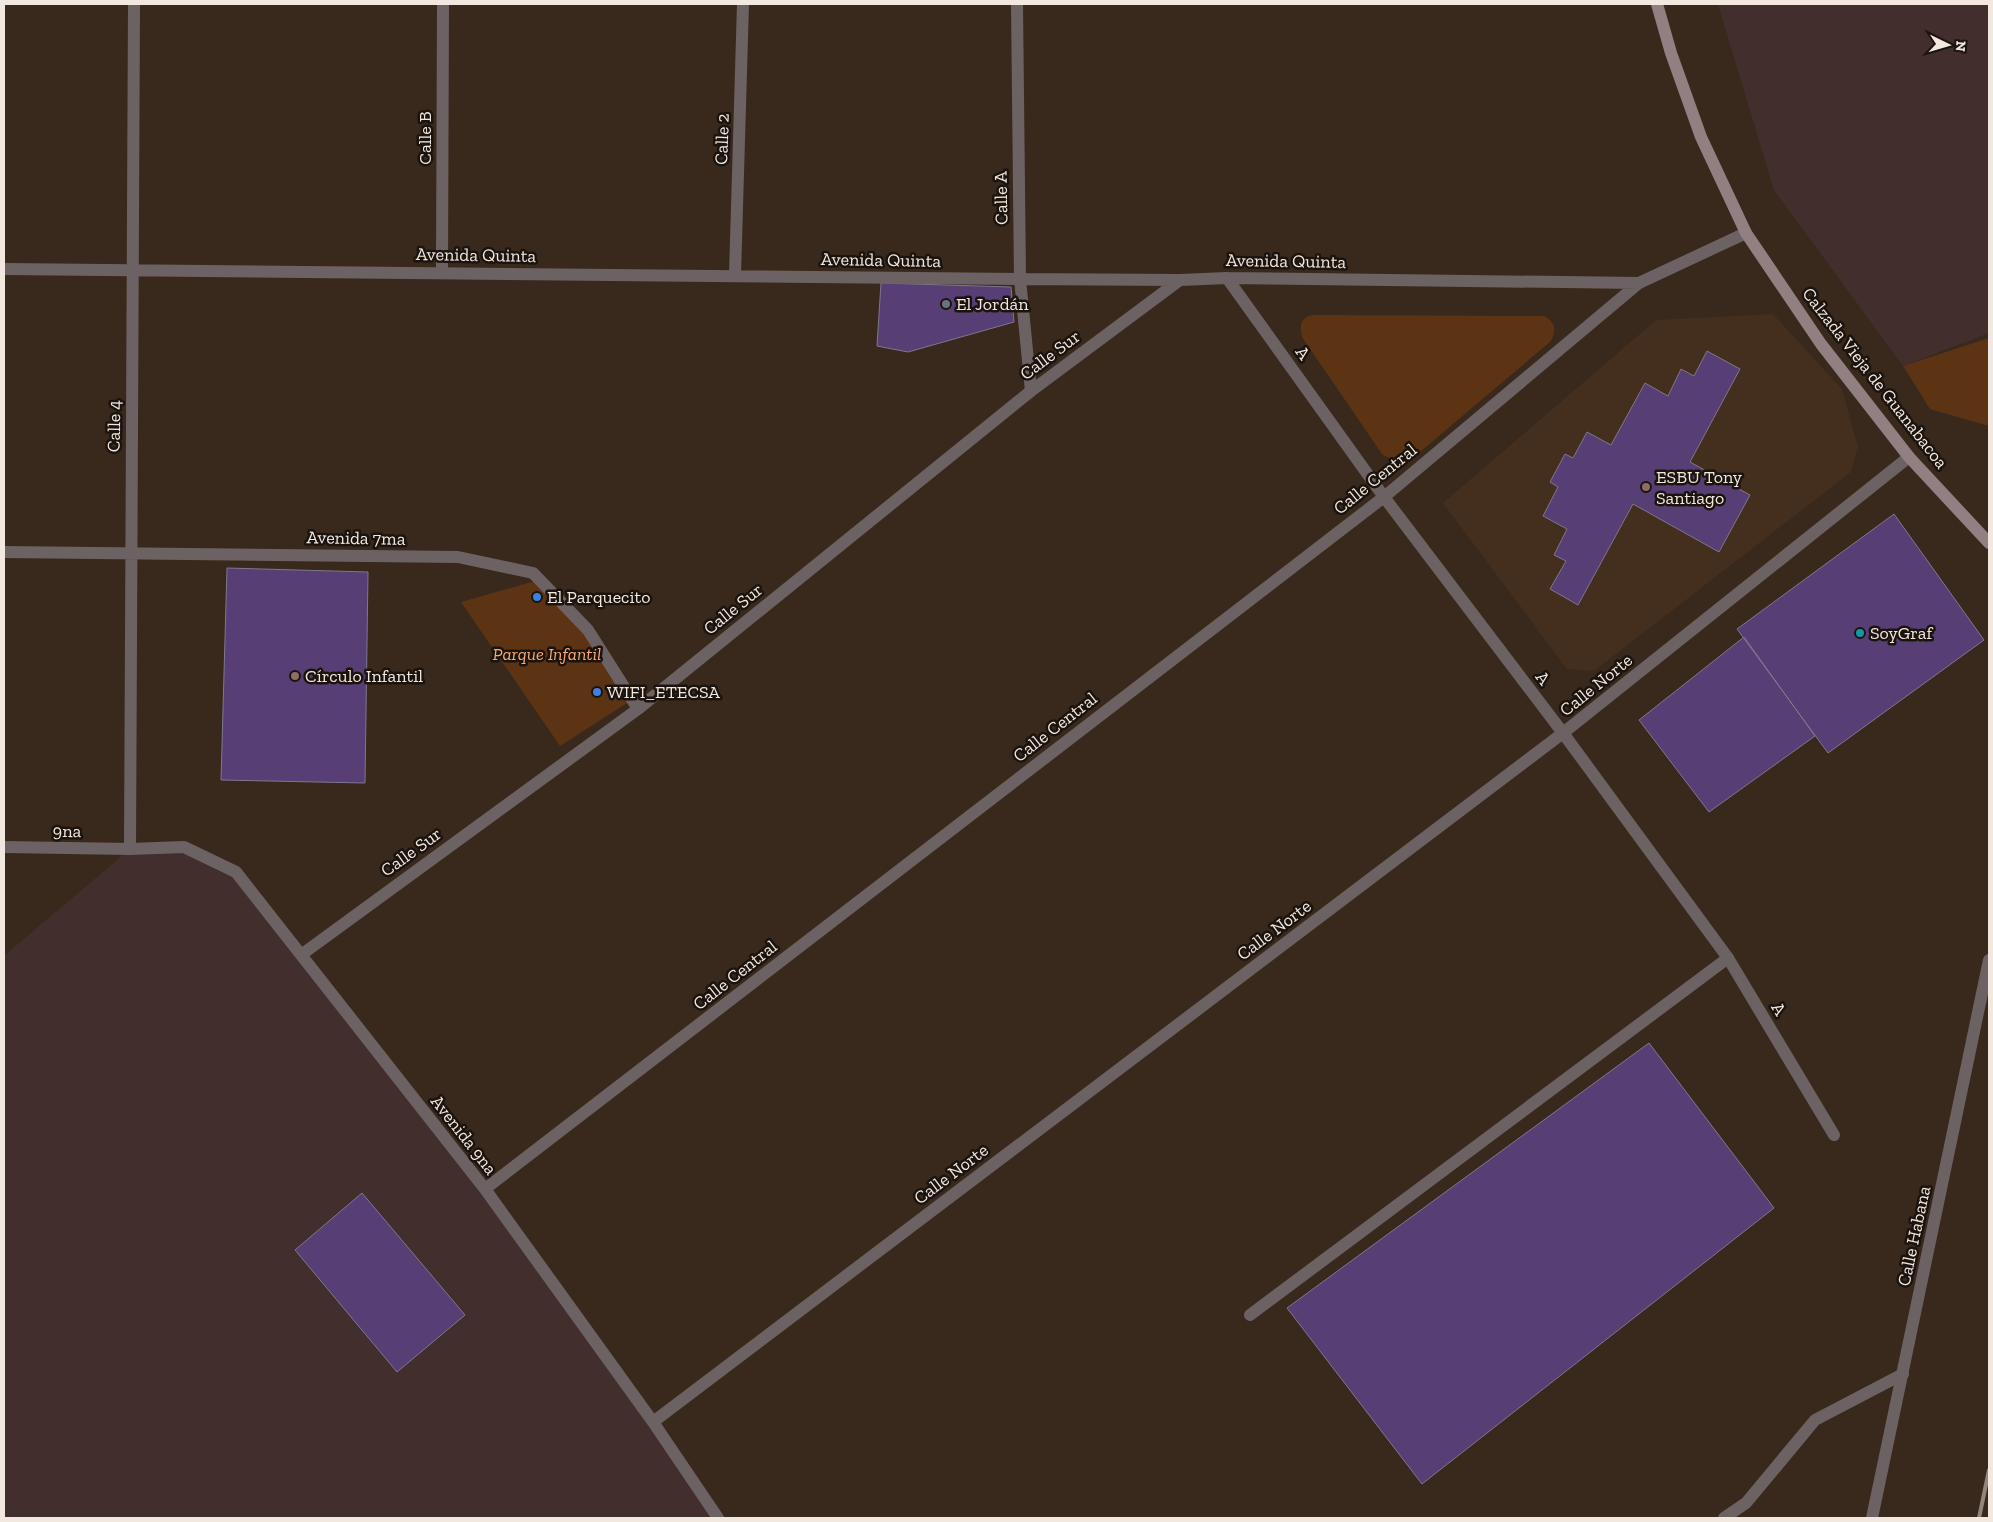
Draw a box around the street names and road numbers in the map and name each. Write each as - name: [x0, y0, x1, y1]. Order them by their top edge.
- street label: Calle B: [414, 111, 436, 165]
- street label: Calle 2: [710, 113, 734, 165]
- street label: Calle A: [990, 171, 1012, 225]
- street label: Avenida Quinta: [416, 243, 537, 267]
- street label: Avenida Quinta: [821, 248, 942, 272]
- street label: Avenida Quinta: [1226, 249, 1347, 273]
- street label: Calzada Vieja de Guanabacoa: [1798, 283, 1953, 473]
- street label: Calle Sur: [1016, 325, 1084, 385]
- street label: A: [1291, 342, 1316, 364]
- street label: Calle 4: [103, 399, 125, 452]
- street label: Calle Central: [1329, 439, 1421, 519]
- street label: Avenida 7ma: [306, 526, 406, 550]
- street label: Calle Sur: [699, 579, 767, 639]
- street label: Calle Norte: [1555, 649, 1637, 721]
- street label: A: [1531, 667, 1555, 690]
- street label: Calle Central: [1009, 687, 1102, 767]
- street label: 9na: [53, 820, 82, 842]
- street label: Calle Sur: [376, 823, 446, 881]
- street label: Calle Norte: [1233, 895, 1315, 965]
- street label: Calle Central: [689, 935, 782, 1015]
- street label: A: [1767, 998, 1792, 1020]
- street label: Avenida 9na: [426, 1091, 502, 1179]
- street label: Calle Norte: [910, 1139, 992, 1209]
- street label: Calle Habana: [1893, 1184, 1935, 1288]

